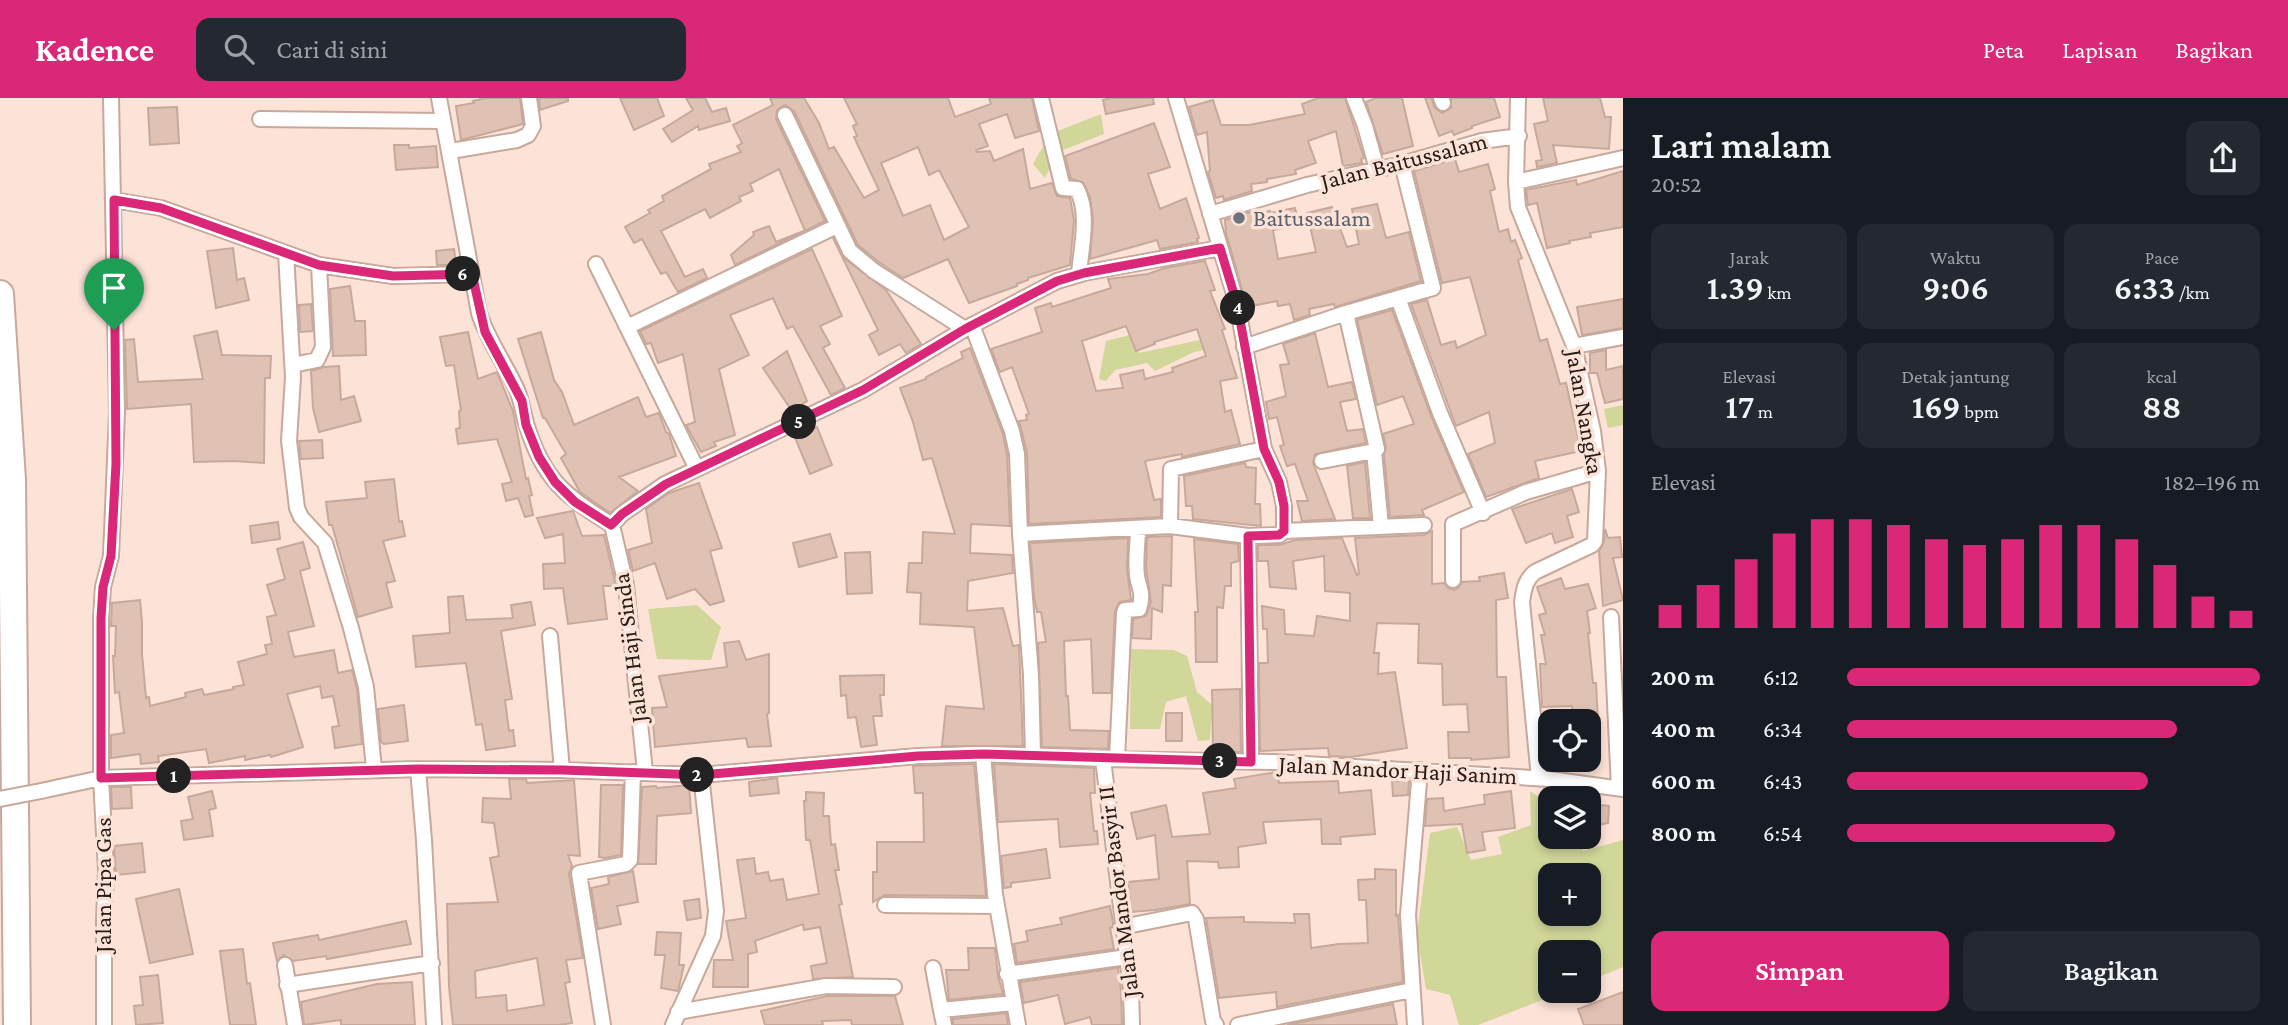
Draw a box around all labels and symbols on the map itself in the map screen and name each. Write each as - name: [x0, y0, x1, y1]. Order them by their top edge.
- street label: Jalan Baitussalam: [1316, 127, 1490, 195]
- place label: Baitussalam: [1253, 204, 1371, 231]
- marker: Baitussalam: [1231, 210, 1247, 226]
- pin: 6: [446, 256, 480, 292]
- pin: [84, 258, 144, 330]
- pin: 4: [1220, 290, 1256, 326]
- street label: Jalan Nangka: [1561, 345, 1610, 477]
- pin: 5: [782, 404, 816, 440]
- street label: Jalan Haji Sinda: [607, 572, 652, 726]
- pin: 3: [1202, 744, 1238, 778]
- street label: Jalan Mandor Haji Sanim: [1276, 750, 1518, 789]
- pin: 1: [156, 758, 192, 794]
- pin: 2: [680, 758, 714, 792]
- street label: Jalan Mandor Basyir II: [1091, 785, 1144, 1001]
- street label: Jalan Pipa Gas: [89, 817, 116, 955]

